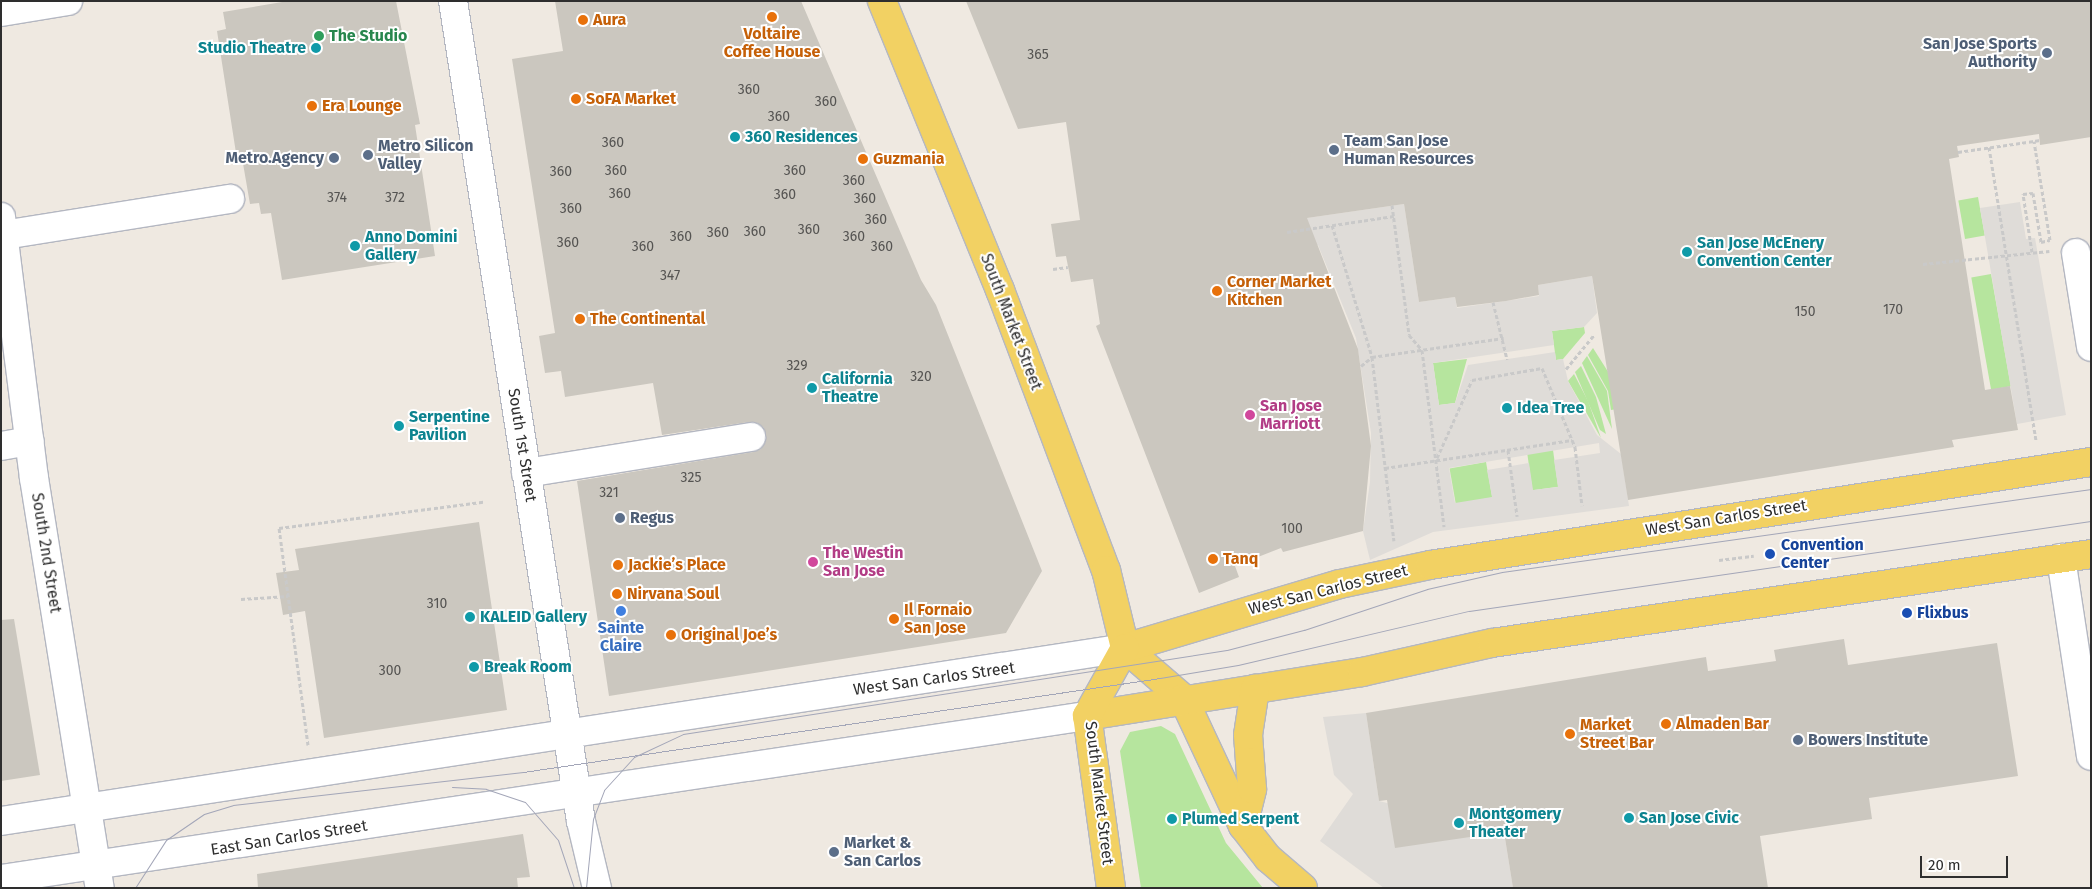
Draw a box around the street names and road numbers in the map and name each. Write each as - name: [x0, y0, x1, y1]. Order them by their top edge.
- street label: South Market Street: [976, 251, 1046, 393]
- street label: South 1st Street: [504, 387, 540, 503]
- street label: South 2nd Street: [27, 492, 65, 614]
- street label: West San Carlos Street: [1644, 496, 1808, 540]
- street label: West San Carlos Street: [1247, 561, 1409, 619]
- street label: West San Carlos Street: [852, 658, 1016, 700]
- street label: South Market Street: [1081, 720, 1117, 866]
- street label: East San Carlos Street: [209, 816, 369, 860]

